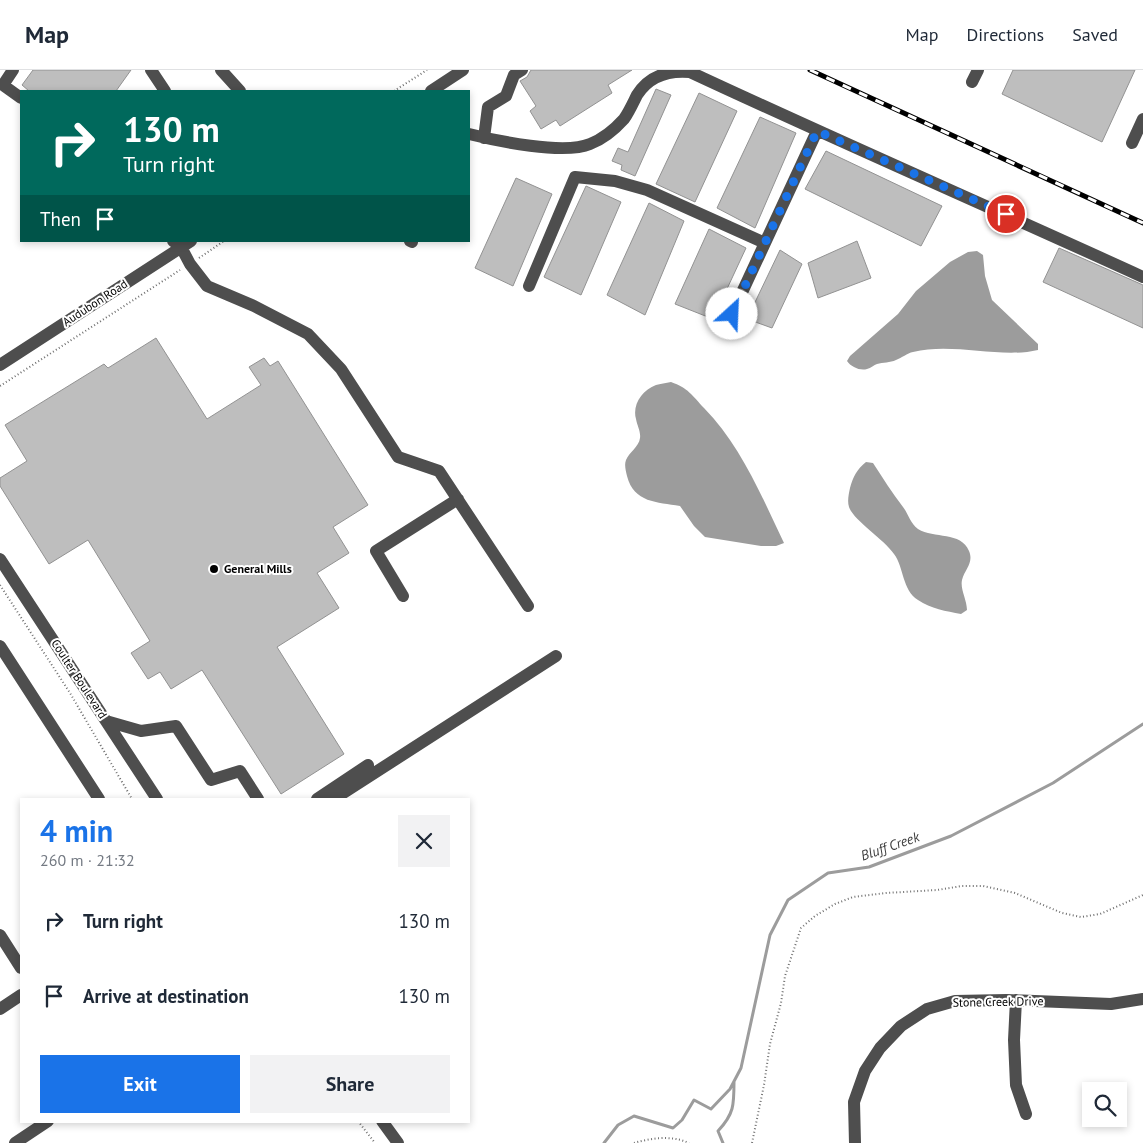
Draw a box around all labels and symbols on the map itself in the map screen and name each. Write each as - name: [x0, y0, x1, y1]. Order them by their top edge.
- pin: [985, 193, 1027, 235]
- street label: Audubon Road: [59, 276, 130, 329]
- position arrow: [705, 287, 757, 339]
- place label: General Mills: [224, 561, 292, 576]
- marker: General Mills: [208, 563, 220, 575]
- street label: Coulter Boulevard: [48, 636, 111, 721]
- water label: Bluff Creek: [858, 827, 922, 864]
- street label: Stone Creek Drive: [952, 993, 1044, 1010]

